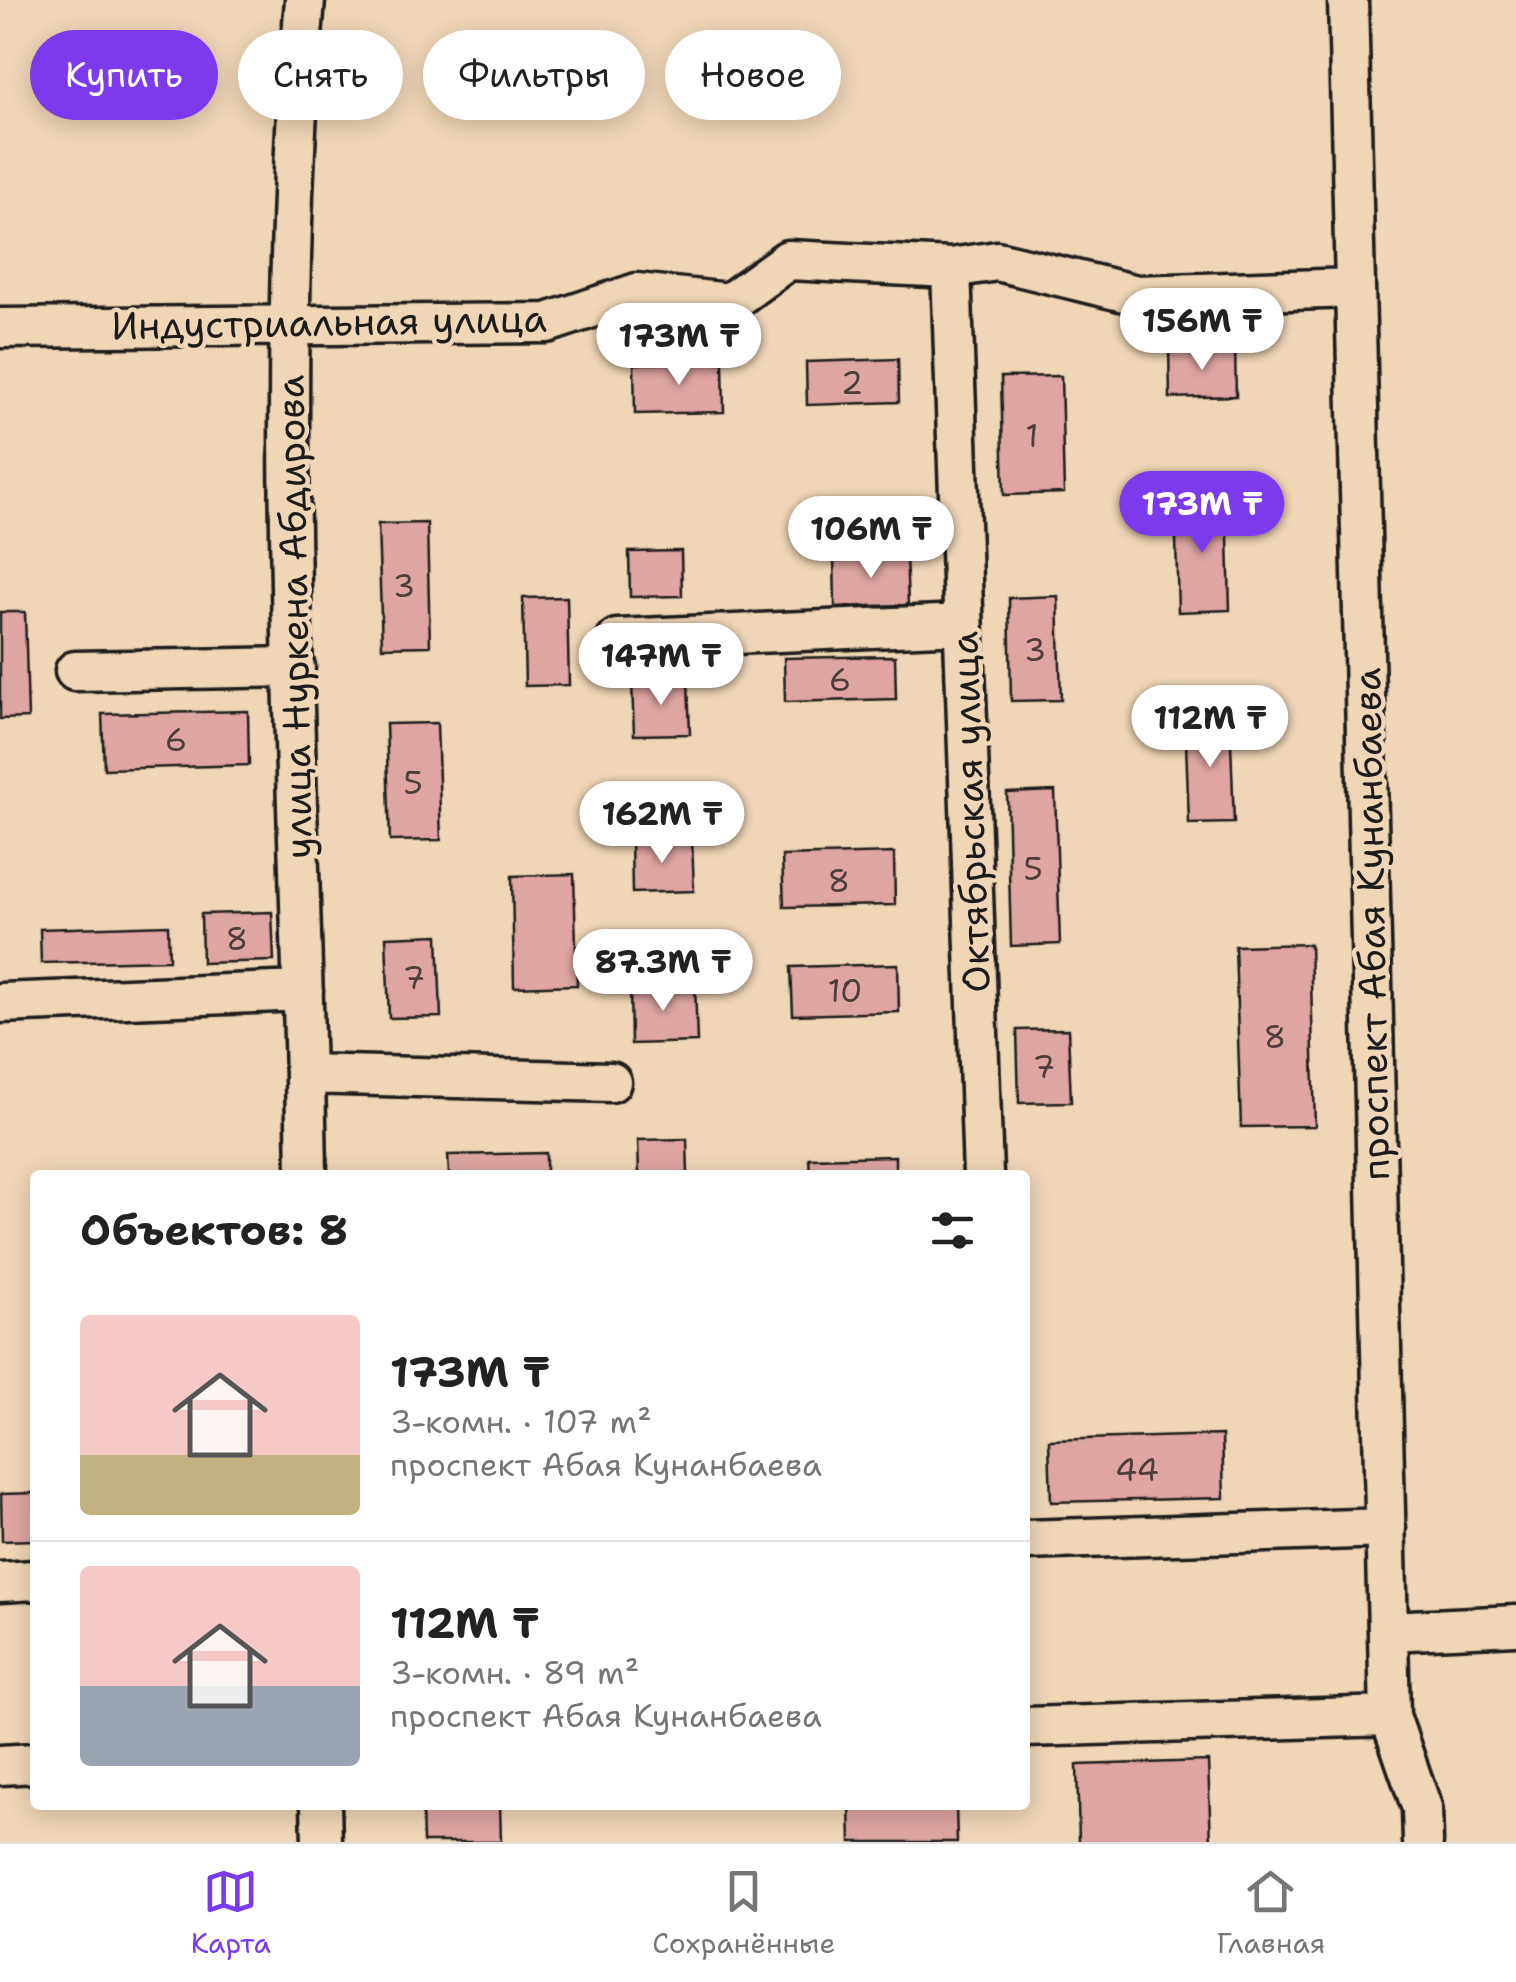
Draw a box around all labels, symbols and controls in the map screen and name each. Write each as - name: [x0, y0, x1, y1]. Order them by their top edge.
- chip: Купить: [30, 30, 218, 120]
- chip: Снять: [238, 30, 403, 120]
- chip: Фильтры: [423, 30, 645, 120]
- chip: Новое: [665, 30, 841, 120]
- pin: 156M ₸: [1121, 288, 1283, 373]
- street label: Индустриальная улица: [111, 293, 548, 351]
- text: 156M ₸: [1142, 299, 1262, 342]
- pin: 173M ₸: [598, 303, 760, 388]
- text: 173M ₸: [618, 314, 740, 357]
- house number: 2: [841, 361, 863, 404]
- street label: улица Нуркена Абдирова: [264, 374, 324, 859]
- house number: 1: [1025, 414, 1039, 457]
- pin: 173M ₸: [1121, 471, 1283, 556]
- text: 173M ₸: [1141, 482, 1263, 525]
- pin: 106M ₸: [790, 496, 952, 581]
- text: 106M ₸: [810, 507, 932, 550]
- house number: 3: [393, 564, 415, 607]
- pin: 147M ₸: [580, 623, 742, 708]
- house number: 3: [1024, 628, 1046, 671]
- street label: Октябрьская улица: [938, 630, 1002, 994]
- text: 147M ₸: [601, 634, 721, 677]
- house number: 6: [829, 658, 851, 701]
- street label: проспект Абая Кунанбаева: [1341, 667, 1401, 1181]
- pin: 112M ₸: [1129, 685, 1291, 770]
- text: 112M ₸: [1153, 696, 1267, 739]
- house number: 6: [165, 718, 187, 761]
- house number: 5: [403, 761, 423, 804]
- pin: 162M ₸: [581, 781, 743, 866]
- text: 162M ₸: [601, 792, 723, 835]
- house number: 5: [1023, 847, 1043, 890]
- house number: 8: [828, 859, 850, 902]
- house number: 8: [226, 917, 248, 960]
- pin: 87.3M ₸: [571, 929, 755, 1014]
- text: 87.3M ₸: [595, 940, 731, 983]
- house number: 7: [403, 956, 425, 999]
- house number: 10: [828, 969, 862, 1012]
- house number: 8: [1264, 1015, 1286, 1058]
- house number: 7: [1033, 1045, 1055, 1088]
- text: Объектов: 8: [80, 1202, 348, 1258]
- icon: filters: [925, 1203, 980, 1258]
- text: 173M ₸: [390, 1344, 549, 1400]
- icon: home: [160, 1355, 280, 1475]
- text: 3-комн. · 107 m²: [390, 1400, 652, 1443]
- text: проспект Абая Кунанбаева: [390, 1443, 822, 1486]
- house number: 44: [1115, 1448, 1159, 1491]
- text: 112M ₸: [390, 1595, 539, 1651]
- icon: home: [160, 1606, 280, 1726]
- text: 3-комн. · 89 m²: [390, 1651, 639, 1694]
- text: проспект Абая Кунанбаева: [390, 1694, 822, 1737]
- tab: Карта: [191, 1864, 271, 1962]
- tab: Сохранённые: [652, 1864, 835, 1962]
- tab: Главная: [1217, 1864, 1325, 1962]

